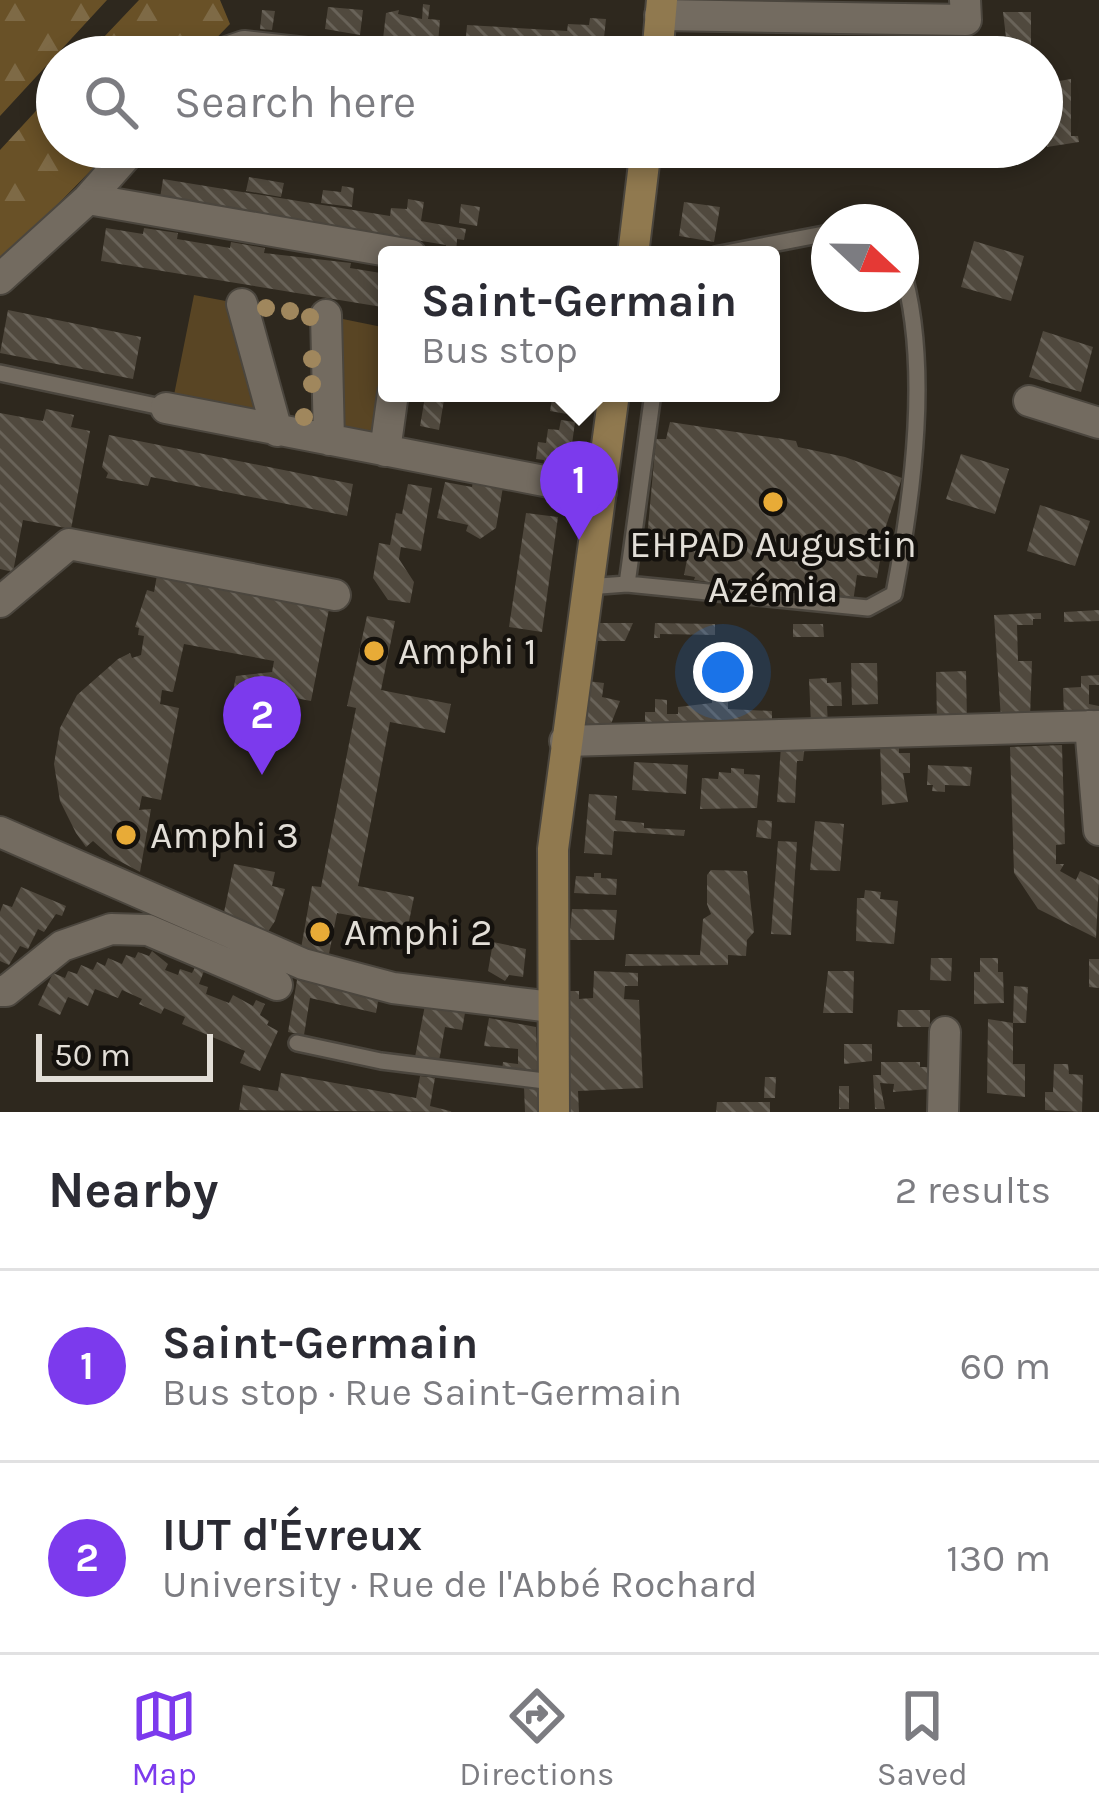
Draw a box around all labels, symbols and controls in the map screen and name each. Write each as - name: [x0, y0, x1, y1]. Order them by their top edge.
- search box: [36, 36, 1063, 168]
- icon: search: [78, 69, 144, 135]
- text: Search here: [174, 76, 416, 128]
- north arrow: [811, 204, 919, 312]
- popup: [378, 246, 780, 402]
- text: Saint-Germain: [421, 275, 737, 327]
- text: Bus stop: [421, 327, 578, 373]
- pin: 1: [540, 441, 618, 540]
- marker: EHPAD Augustin Azémia: [760, 489, 786, 515]
- place label: EHPAD Augustin Azémia: [629, 521, 917, 612]
- place label: Amphi 1: [398, 628, 537, 674]
- marker: Amphi 1: [361, 638, 387, 664]
- your location: [693, 642, 753, 702]
- pin: 2: [223, 676, 301, 775]
- place label: Amphi 3: [150, 812, 299, 858]
- marker: Amphi 3: [113, 822, 139, 848]
- place label: Amphi 2: [344, 909, 493, 955]
- marker: Amphi 2: [307, 919, 333, 945]
- scale bar: [36, 1028, 213, 1081]
- text: 50 m: [54, 1036, 131, 1074]
- text: Nearby: [48, 1160, 218, 1220]
- text: 2 results: [895, 1167, 1051, 1213]
- text: Saint-Germain: [162, 1317, 478, 1369]
- text: 1: [80, 1343, 94, 1389]
- text: 60 m: [960, 1343, 1051, 1389]
- text: Bus stop · Rue Saint-Germain: [162, 1369, 682, 1415]
- text: IUT d'Évreux: [162, 1509, 422, 1561]
- text: 2: [75, 1535, 99, 1581]
- text: 130 m: [946, 1535, 1051, 1581]
- text: University · Rue de l'Abbé Rochard: [162, 1561, 758, 1607]
- tab: Map: [131, 1683, 197, 1793]
- tab: Directions: [459, 1683, 614, 1793]
- tab: Saved: [877, 1683, 968, 1793]

